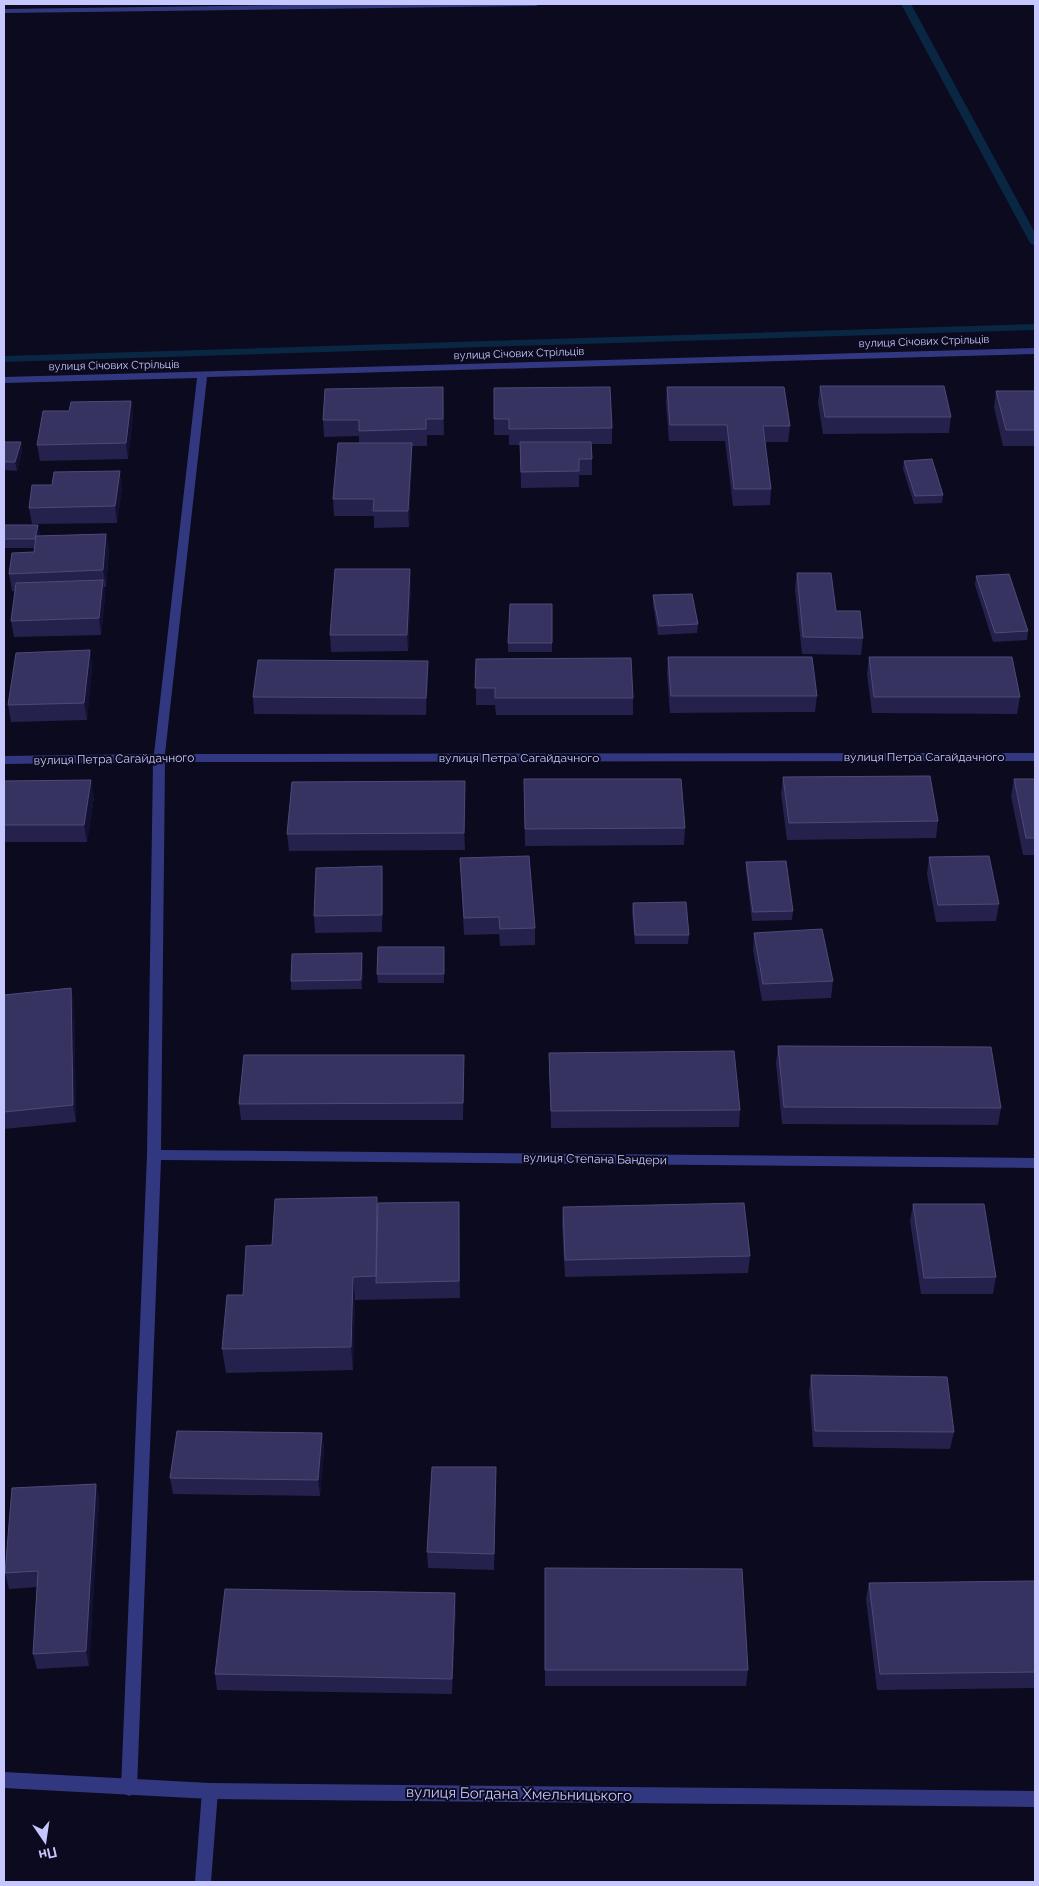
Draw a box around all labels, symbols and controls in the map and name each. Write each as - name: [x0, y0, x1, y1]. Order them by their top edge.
- street label: вулиця Січових Стрільців: [858, 333, 990, 350]
- street label: вулиця Січових Стрільців: [453, 345, 585, 362]
- street label: вулиця Січових Стрільців: [49, 358, 180, 373]
- street label: вулиця Петра Сагайдачного: [844, 750, 1004, 764]
- street label: вулиця Петра Сагайдачного: [34, 751, 194, 767]
- street label: вулиця Петра Сагайдачного: [439, 751, 599, 765]
- street label: вулиця Степана Бандери: [523, 1151, 667, 1167]
- street label: вулиця Богдана Хмельницького: [406, 1783, 632, 1805]
- north arrow: [20, 1816, 70, 1866]
- text: Пн: [37, 1844, 59, 1864]

